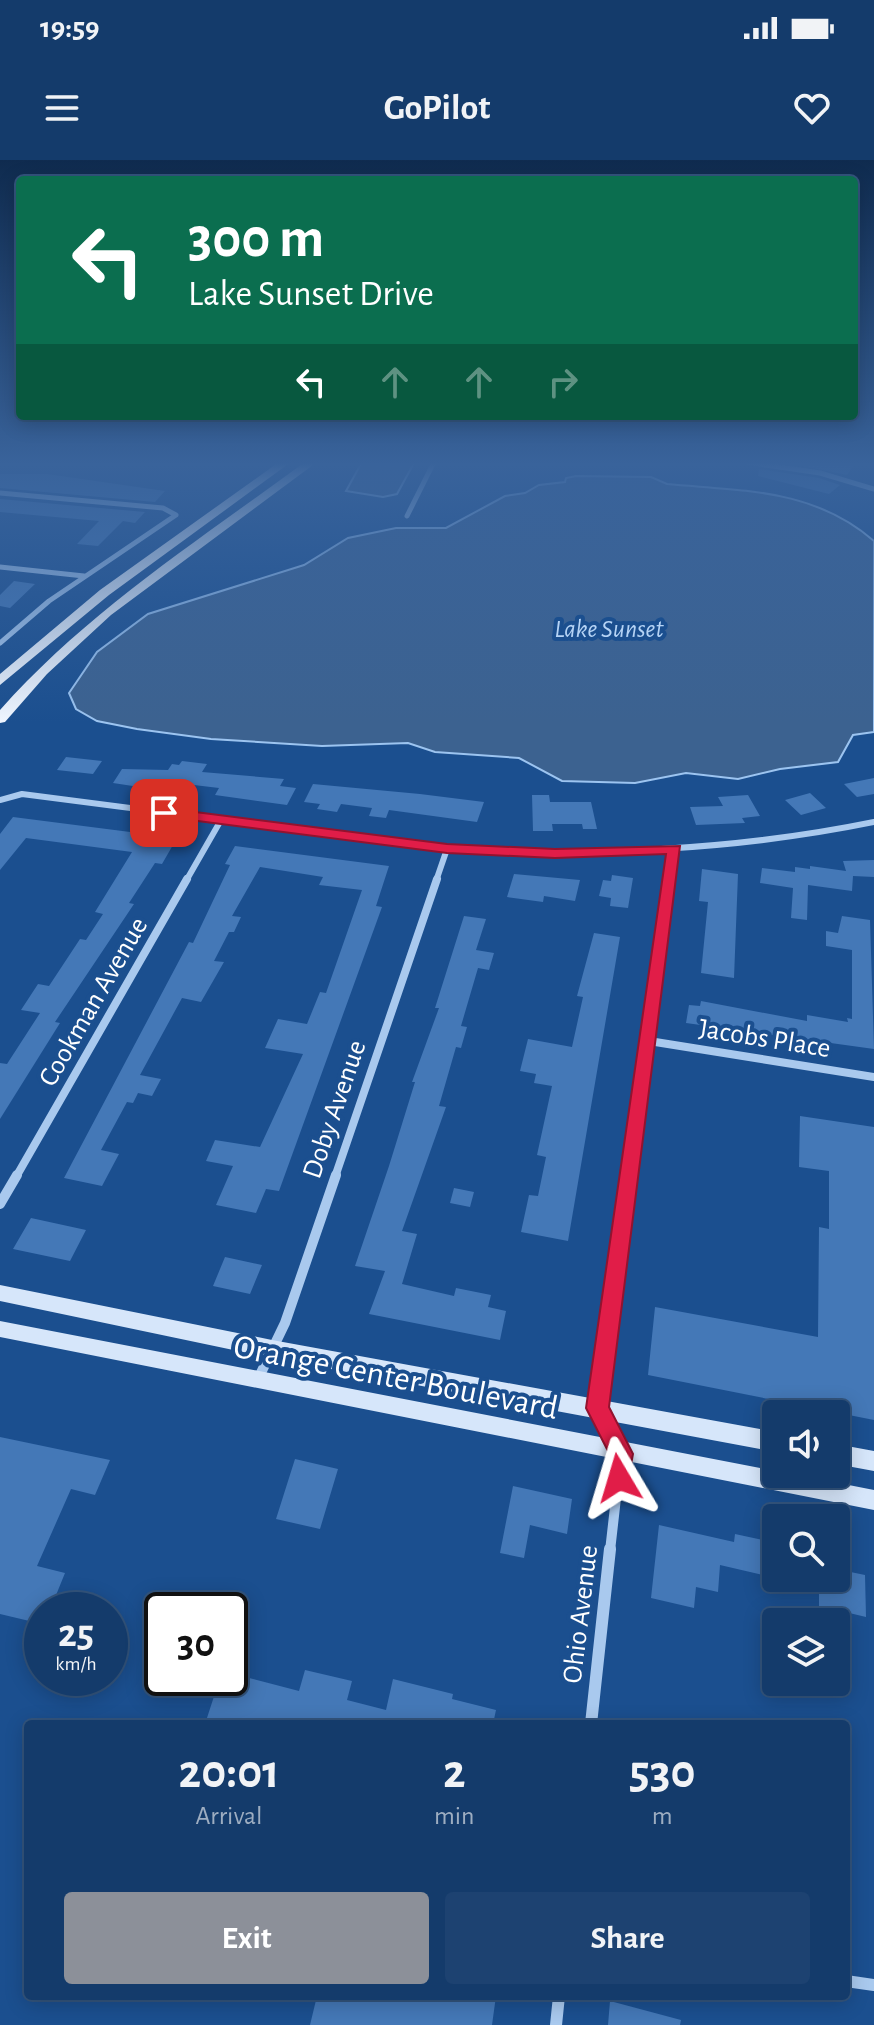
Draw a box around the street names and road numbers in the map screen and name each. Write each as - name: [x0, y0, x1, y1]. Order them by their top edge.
- street label: Cookman Avenue: [34, 913, 153, 1091]
- street label: Jacobs Place: [697, 1015, 833, 1063]
- street label: Doby Avenue: [298, 1037, 372, 1182]
- street label: Orange Center Boulevard: [231, 1330, 561, 1426]
- street label: Ohio Avenue: [559, 1544, 603, 1685]

